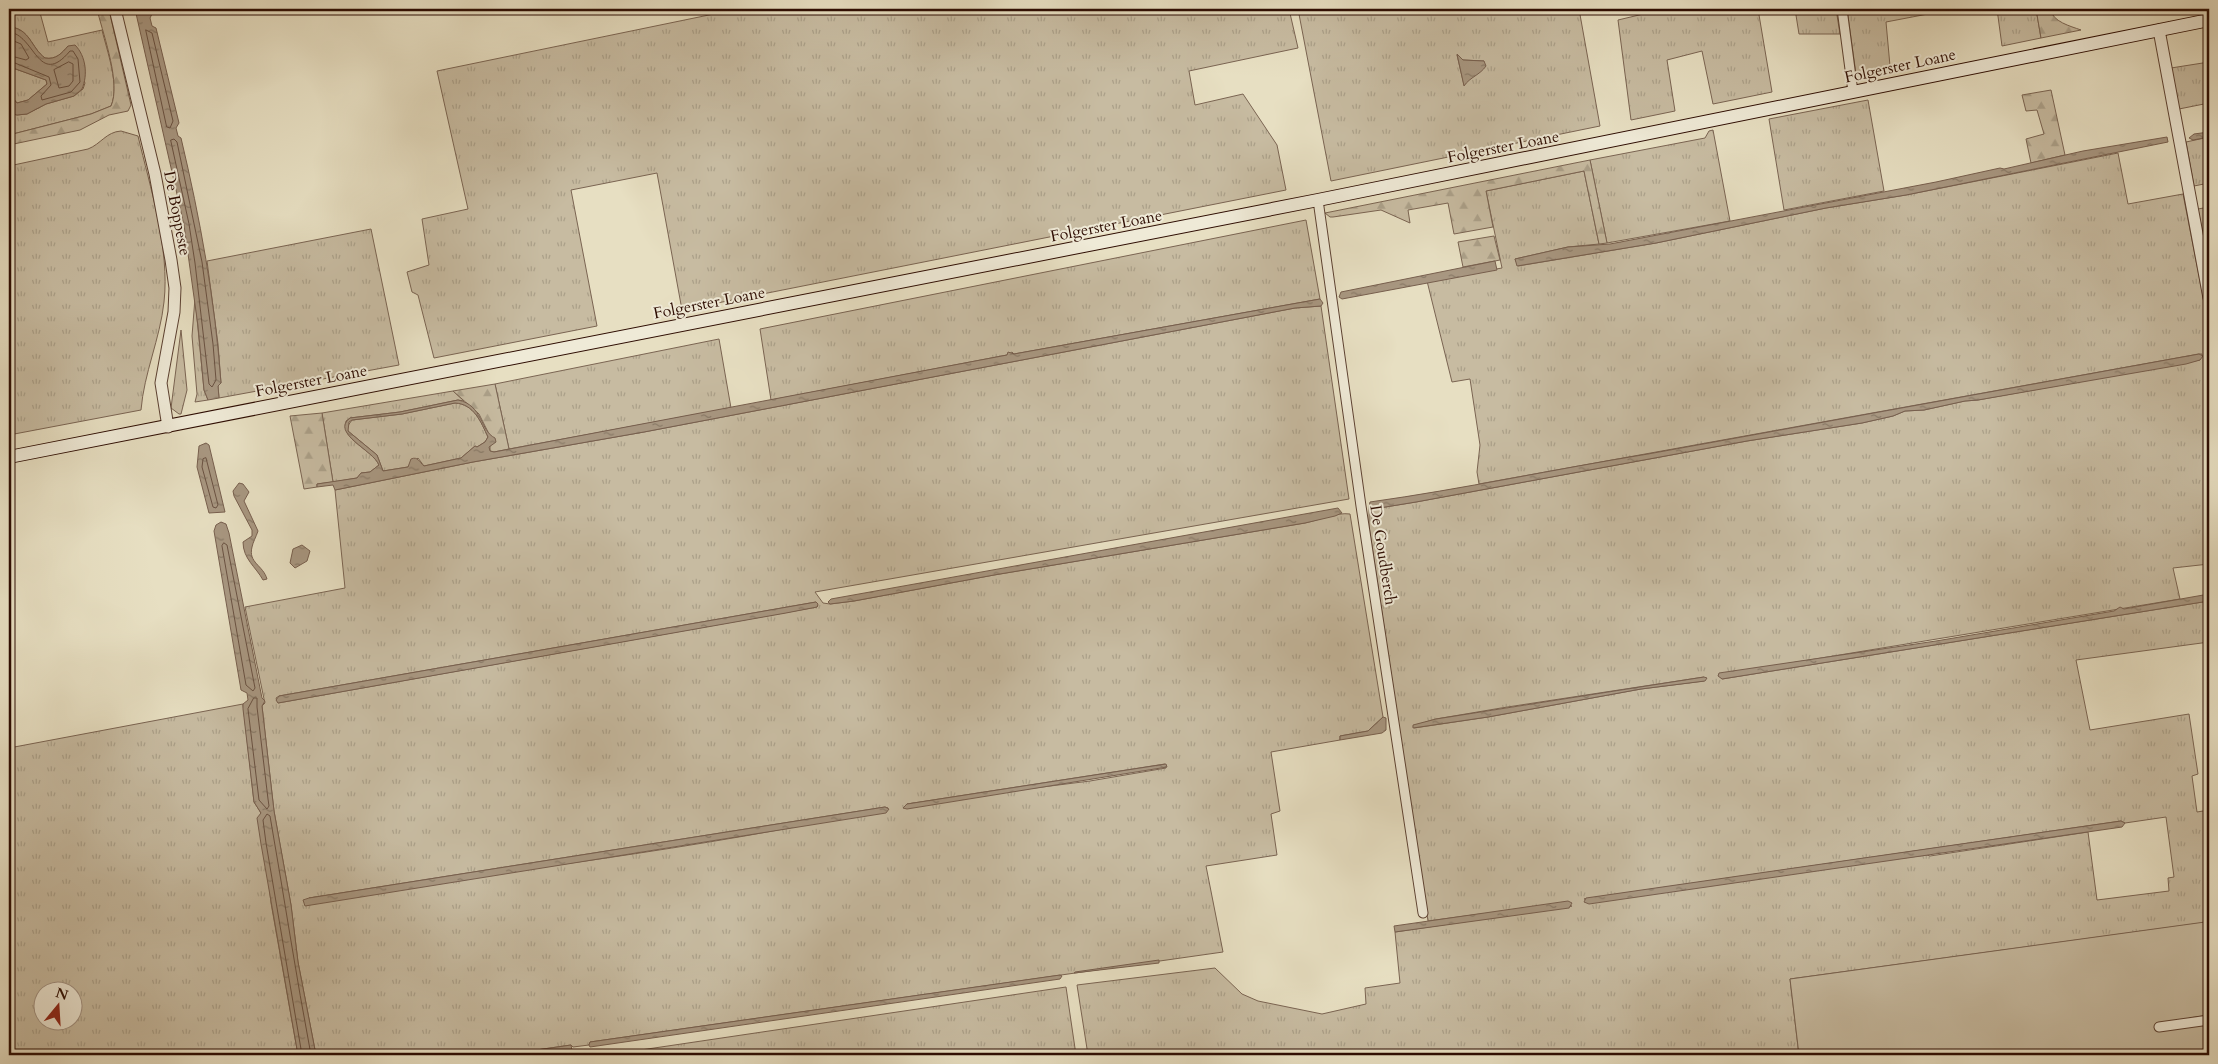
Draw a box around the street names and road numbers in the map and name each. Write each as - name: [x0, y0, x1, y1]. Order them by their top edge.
- street label: Folgerster Loane: [1843, 43, 1958, 89]
- street label: Folgerster Loane: [1445, 125, 1561, 169]
- street label: De Boppeste: [158, 169, 196, 258]
- street label: Folgerster Loane: [1048, 204, 1164, 248]
- street label: Folgerster Loane: [651, 281, 767, 325]
- street label: Folgerster Loane: [253, 359, 369, 403]
- street label: De Goudberch: [1364, 504, 1402, 607]

